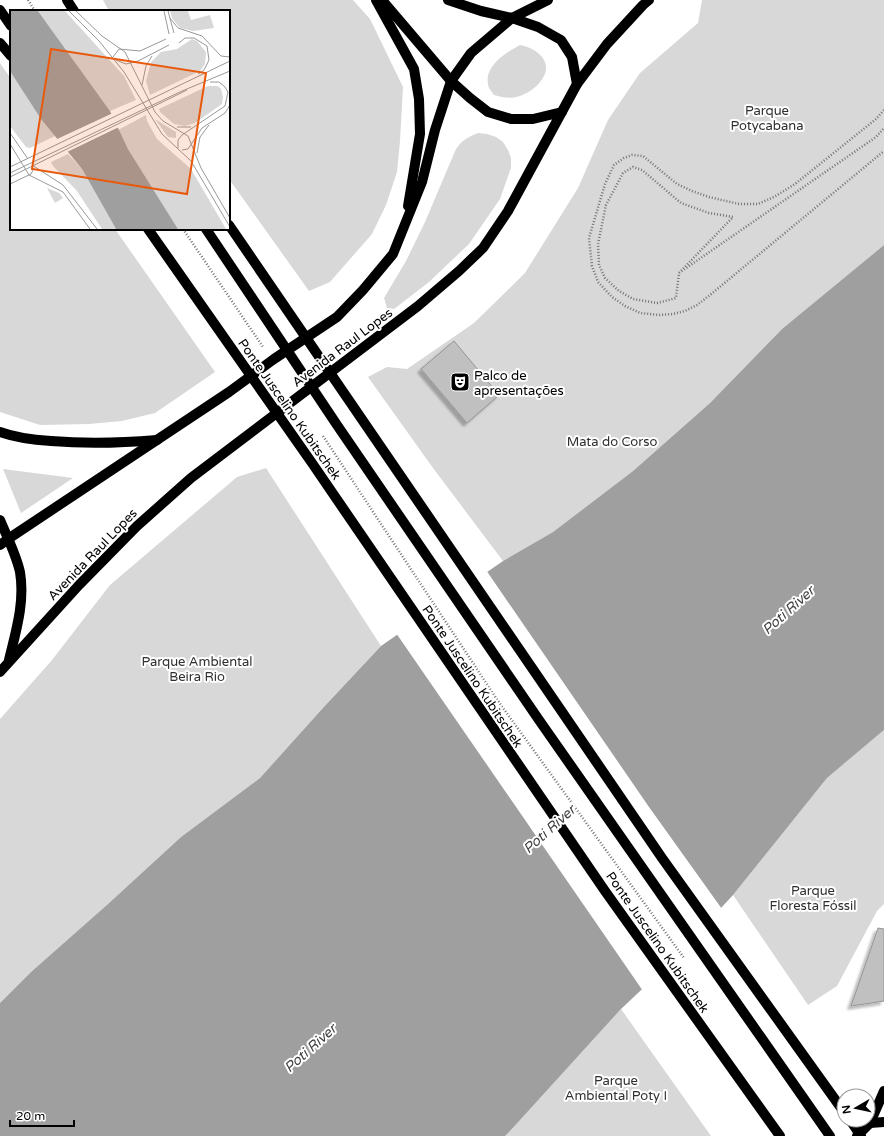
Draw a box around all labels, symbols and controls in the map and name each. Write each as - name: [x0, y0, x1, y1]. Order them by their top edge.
- inset map: [10, 10, 230, 230]
- park label: Parque Potycabana: [730, 103, 804, 134]
- street label: Avenida Raul Lopes: [289, 305, 396, 391]
- street label: Ponte Juscelino Kubitschek: [234, 336, 344, 483]
- place label: Palco de apresentações: [474, 368, 564, 399]
- theatre icon: Palco de apresentações: [449, 371, 471, 393]
- park label: Mata do Corso: [567, 434, 657, 450]
- street label: Avenida Raul Lopes: [45, 505, 141, 604]
- water label: Poti River: [759, 581, 819, 638]
- street label: Ponte Juscelino Kubitschek: [418, 602, 526, 751]
- park label: Parque Ambiental Beira Rio: [142, 654, 252, 685]
- water label: Poti River: [520, 800, 580, 857]
- street label: Ponte Juscelino Kubitschek: [602, 869, 712, 1016]
- park label: Parque Floresta Fóssil: [769, 883, 857, 914]
- water label: Poti River: [281, 1019, 341, 1076]
- park label: Parque Ambiental Poty I: [565, 1073, 667, 1104]
- north arrow: [836, 1088, 876, 1128]
- scale bar: [10, 1102, 74, 1128]
- text: N: [840, 1104, 854, 1115]
- text: 20 m: [16, 1109, 45, 1123]

